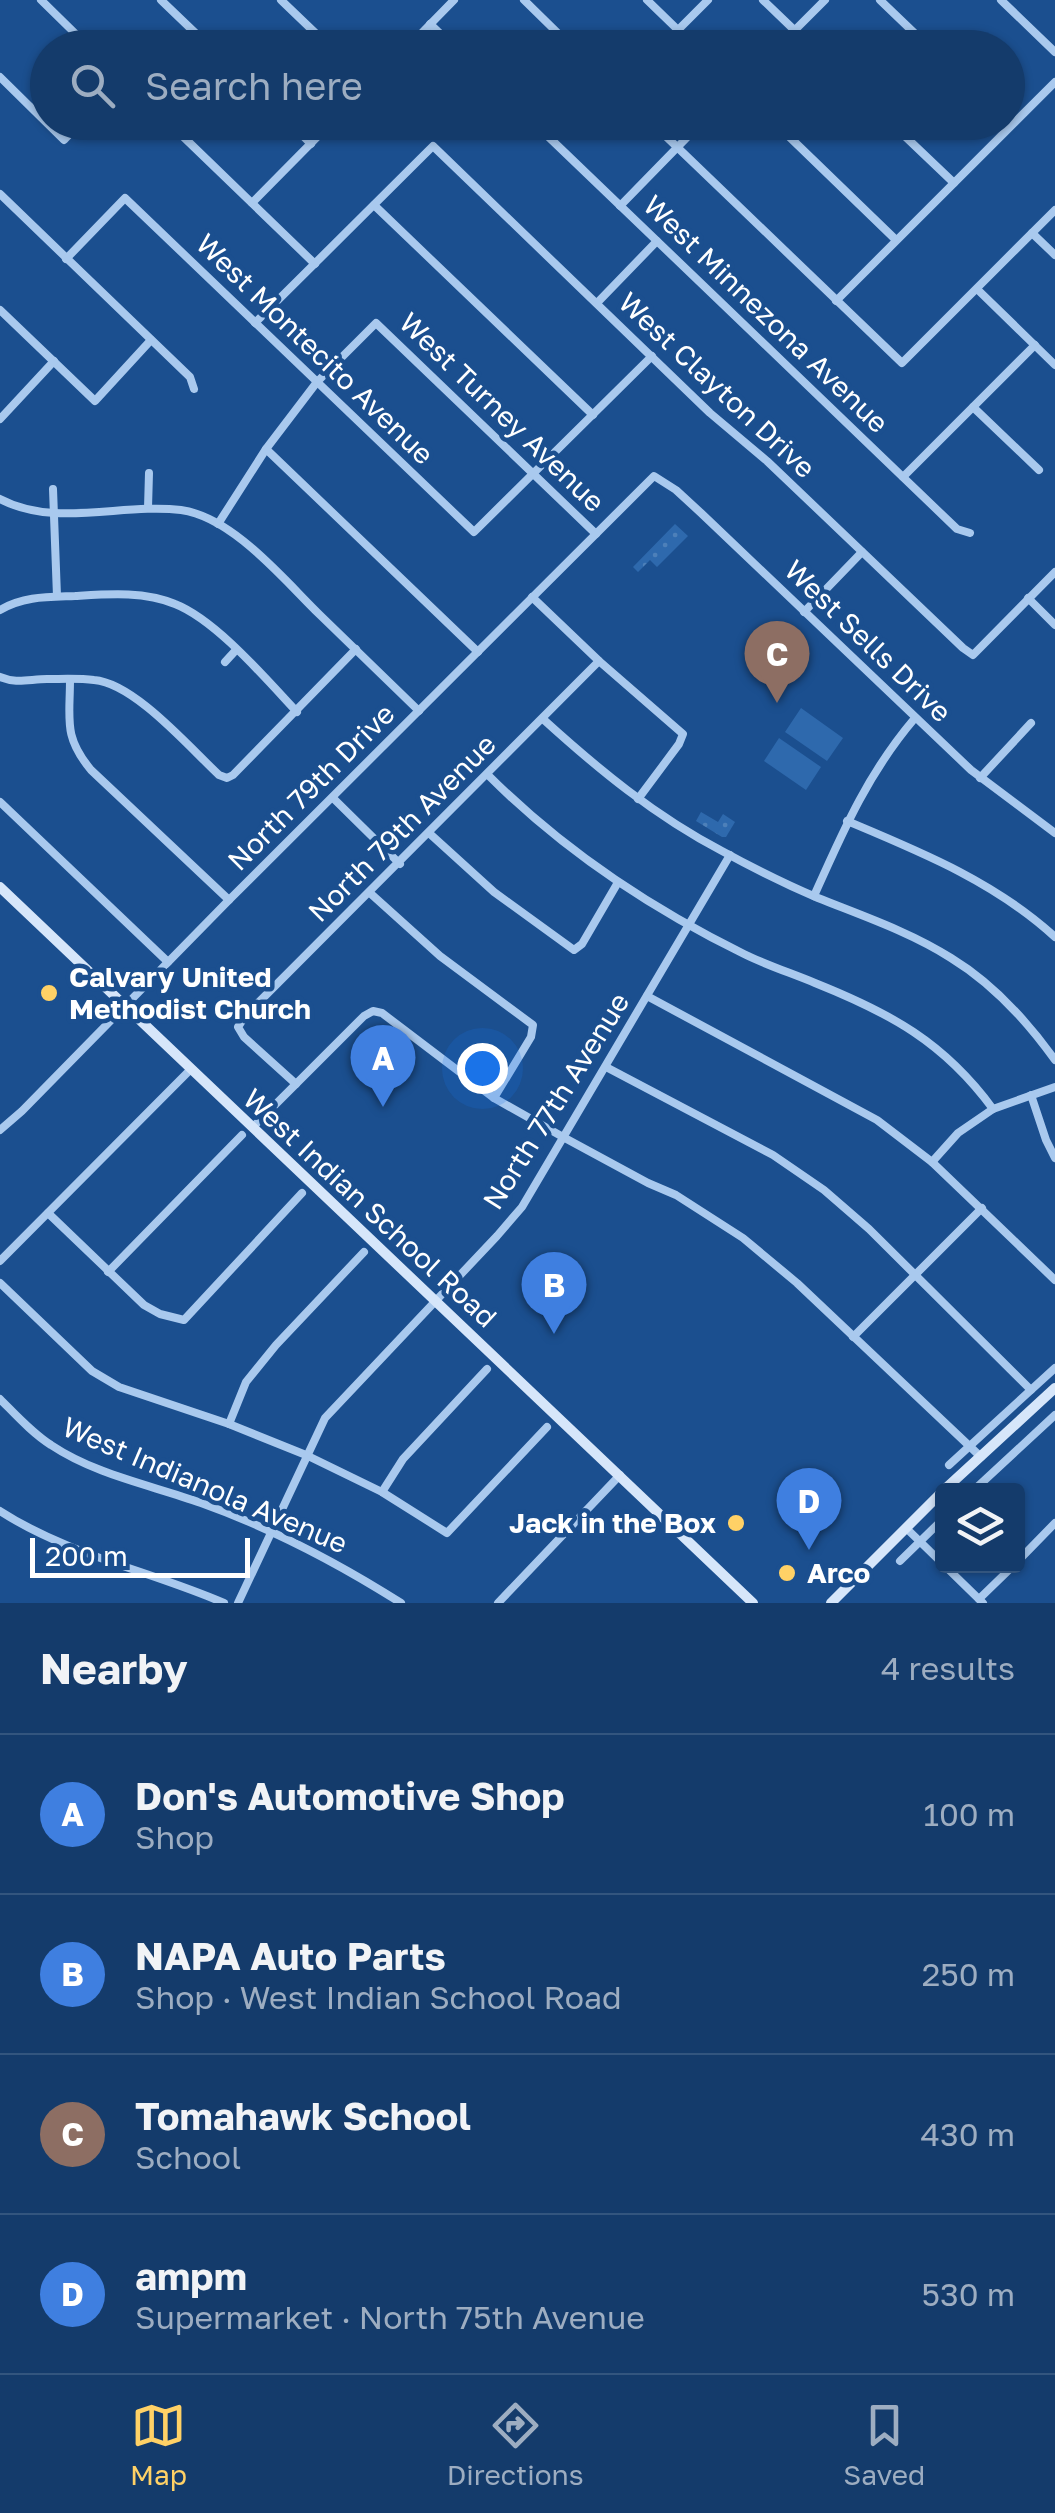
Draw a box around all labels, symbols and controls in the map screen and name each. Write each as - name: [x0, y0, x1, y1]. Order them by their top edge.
- search box: [30, 30, 1025, 140]
- icon: search: [65, 58, 120, 113]
- text: Search here: [145, 63, 363, 108]
- street label: West Minnezona Avenue: [637, 188, 896, 439]
- street label: West Montecito Avenue: [190, 227, 441, 471]
- street label: West Clayton Drive: [612, 285, 822, 484]
- street label: West Turney Avenue: [393, 305, 612, 518]
- street label: West Sells Drive: [778, 553, 958, 728]
- pin: C: [744, 620, 810, 703]
- street label: North 79th Drive: [221, 697, 401, 877]
- street label: North 79th Avenue: [301, 727, 502, 928]
- place label: Calvary United Methodist Church: [69, 960, 311, 1025]
- marker: Calvary United Methodist Church: [38, 982, 60, 1004]
- street label: North 77th Avenue: [476, 986, 636, 1215]
- pin: A: [350, 1024, 416, 1107]
- your location: [457, 1043, 508, 1094]
- street label: West Indian School Road: [237, 1082, 504, 1334]
- pin: B: [522, 1252, 586, 1334]
- street label: West Indianola Avenue: [58, 1410, 353, 1560]
- pin: D: [776, 1468, 842, 1550]
- map controls: [935, 1483, 1025, 1573]
- button: layers: [935, 1483, 1025, 1573]
- place label: Jack in the Box: [509, 1506, 716, 1539]
- marker: Jack in the Box: [725, 1512, 747, 1534]
- scale bar: [30, 1533, 250, 1578]
- text: 200 m: [45, 1539, 128, 1572]
- place label: Arco: [807, 1556, 870, 1589]
- marker: Arco: [776, 1562, 798, 1584]
- text: Nearby: [40, 1643, 188, 1693]
- text: 4 results: [881, 1649, 1015, 1687]
- text: Don's Automotive Shop: [135, 1773, 565, 1818]
- text: A: [61, 1795, 84, 1833]
- text: 100 m: [923, 1795, 1015, 1833]
- text: Shop: [135, 1818, 214, 1856]
- text: NAPA Auto Parts: [135, 1933, 446, 1978]
- text: B: [61, 1955, 84, 1993]
- text: 250 m: [922, 1955, 1015, 1993]
- text: Shop · West Indian School Road: [135, 1978, 622, 2016]
- text: Tomahawk School: [135, 2093, 471, 2138]
- text: C: [61, 2115, 84, 2153]
- text: 430 m: [921, 2115, 1015, 2153]
- text: School: [135, 2138, 241, 2176]
- text: ampm: [135, 2253, 247, 2298]
- text: D: [61, 2275, 84, 2313]
- text: 530 m: [922, 2275, 1015, 2313]
- text: Supermarket · North 75th Avenue: [135, 2298, 645, 2336]
- tab: Map: [130, 2398, 187, 2491]
- tab: Directions: [447, 2398, 584, 2491]
- tab: Saved: [843, 2398, 925, 2491]

